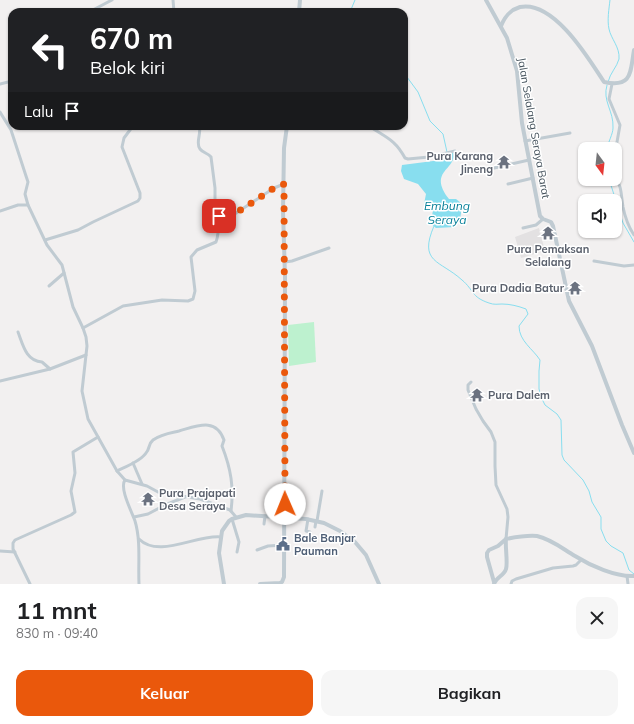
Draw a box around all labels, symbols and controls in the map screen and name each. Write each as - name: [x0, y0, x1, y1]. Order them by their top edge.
- text: 670 m: [90, 21, 173, 56]
- icon: left: [24, 24, 76, 76]
- text: Belok kiri: [90, 56, 165, 79]
- street label: Jalan Selalang Seraya Barat: [515, 56, 553, 200]
- icon: arrive: [61, 100, 83, 122]
- text: Lalu: [24, 102, 53, 121]
- north arrow: [578, 142, 622, 186]
- map controls: [578, 142, 622, 238]
- place label: Pura Karang Jineng: [426, 149, 493, 176]
- temple icon: Pura Karang Jineng: [496, 154, 512, 170]
- button: sound: [578, 194, 622, 238]
- water label: Embung Seraya: [424, 198, 470, 227]
- pin: [202, 199, 236, 233]
- icon: arrive: [208, 205, 230, 227]
- temple icon: Pura Pemaksan Selalang: [540, 225, 556, 241]
- place label: Pura Pemaksan Selalang: [507, 242, 589, 269]
- temple icon: Pura Dadia Batur: [567, 280, 583, 296]
- place label: Pura Dadia Batur: [472, 281, 565, 295]
- temple icon: Pura Dalem: [469, 387, 485, 403]
- place label: Pura Dalem: [488, 388, 550, 402]
- position arrow: [264, 483, 306, 525]
- place label: Pura Prajapati Desa Seraya: [159, 486, 236, 513]
- temple icon: Pura Prajapati Desa Seraya: [140, 491, 156, 507]
- place label: Bale Banjar Pauman: [294, 531, 356, 558]
- public building icon: Bale Banjar Pauman: [275, 536, 291, 552]
- text: 11 mnt: [16, 595, 97, 625]
- button: close: [576, 597, 618, 639]
- text: 830 m · 09:40: [16, 625, 98, 641]
- button: Keluar: [16, 670, 313, 716]
- button: Bagikan: [321, 670, 618, 716]

